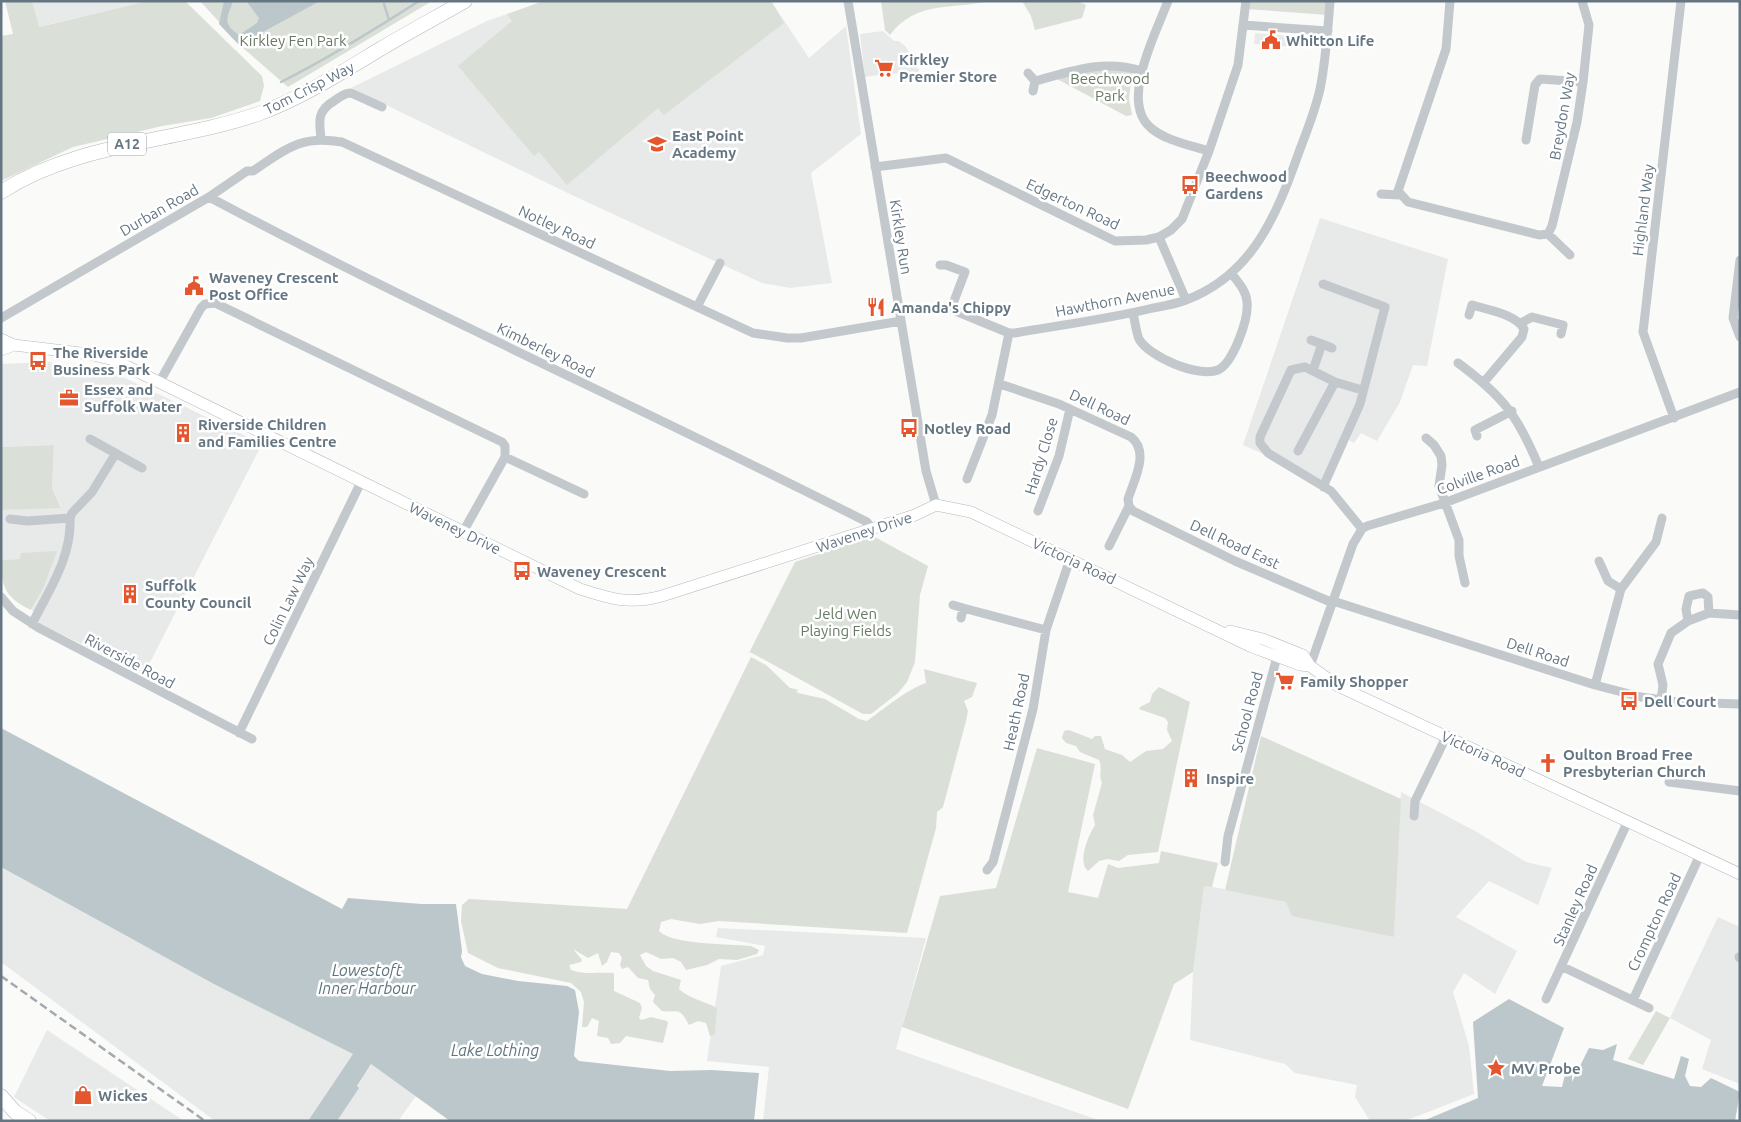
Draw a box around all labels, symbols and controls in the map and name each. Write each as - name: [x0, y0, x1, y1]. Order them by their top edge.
- public building icon: Whitton Life: [1260, 29, 1282, 51]
- park label: Kirkley Fen Park: [239, 32, 347, 49]
- place label: Whitton Life: [1286, 32, 1374, 49]
- place label: Kirkley Premier Store: [899, 51, 997, 85]
- supermarket icon: Kirkley Premier Store: [873, 57, 895, 79]
- street label: Tom Crisp Way: [261, 58, 357, 118]
- park label: Beechwood Park: [1070, 70, 1150, 104]
- street label: Breydon Way: [1546, 71, 1578, 161]
- place label: East Point Academy: [672, 127, 744, 161]
- road number: A12: [108, 132, 146, 156]
- school or university icon: East Point Academy: [646, 133, 668, 155]
- street label: Highland Way: [1629, 163, 1657, 257]
- place label: Beechwood Gardens: [1205, 168, 1287, 202]
- bus stop icon: Beechwood Gardens: [1179, 174, 1201, 196]
- street label: Edgerton Road: [1024, 175, 1122, 233]
- street label: Durban Road: [117, 181, 201, 239]
- street label: Kirkley Run: [887, 198, 915, 276]
- street label: Notley Road: [516, 202, 598, 252]
- place label: Waveney Crescent Post Office: [209, 269, 339, 303]
- public building icon: Waveney Crescent Post Office: [183, 275, 205, 297]
- street label: Hawthorn Avenue: [1054, 280, 1176, 320]
- restaurant icon: Amanda's Chippy: [865, 296, 887, 318]
- place label: Amanda's Chippy: [891, 299, 1011, 316]
- street label: Kimberley Road: [495, 319, 597, 381]
- place label: The Riverside Business Park: [53, 344, 151, 378]
- bus stop icon: The Riverside Business Park: [27, 350, 49, 372]
- place label: Essex and Suffolk Water: [84, 381, 183, 415]
- street label: Dell Road: [1067, 386, 1133, 428]
- office icon: Essex and Suffolk Water: [58, 387, 80, 409]
- street label: Hardy Close: [1021, 415, 1061, 497]
- place label: Riverside Children and Families Centre: [198, 416, 337, 450]
- bus stop icon: Notley Road: [898, 417, 920, 439]
- place label: Notley Road: [924, 420, 1011, 437]
- building icon: Riverside Children and Families Centre: [172, 422, 194, 444]
- street label: Colville Road: [1434, 452, 1522, 498]
- street label: Waveney Drive: [406, 498, 504, 558]
- street label: Waveney Drive: [814, 508, 914, 556]
- street label: Dell Road East: [1188, 516, 1282, 572]
- street label: Victoria Road: [1029, 534, 1119, 588]
- street label: Colin Law Way: [259, 554, 317, 648]
- bus stop icon: Waveney Crescent: [511, 560, 533, 582]
- place label: Waveney Crescent: [537, 563, 667, 580]
- place label: Suffolk County Council: [145, 577, 252, 611]
- building icon: Suffolk County Council: [119, 583, 141, 605]
- park label: Jeld Wen Playing Fields: [800, 605, 892, 639]
- street label: Riverside Road: [82, 630, 178, 692]
- street label: Dell Road: [1505, 634, 1571, 670]
- street label: School Road: [1228, 670, 1266, 754]
- supermarket icon: Family Shopper: [1274, 670, 1296, 692]
- street label: Heath Road: [999, 672, 1033, 752]
- place label: Family Shopper: [1300, 673, 1409, 690]
- bus stop icon: Dell Court: [1618, 690, 1640, 712]
- place label: Dell Court: [1644, 693, 1717, 710]
- street label: Victoria Road: [1438, 727, 1528, 781]
- place label: Oulton Broad Free Presbyterian Church: [1563, 746, 1706, 780]
- church icon: Oulton Broad Free Presbyterian Church: [1537, 752, 1559, 774]
- building icon: Inspire: [1180, 767, 1202, 789]
- place label: Inspire: [1206, 770, 1254, 787]
- street label: Stanley Road: [1549, 862, 1601, 948]
- street label: Crompton Road: [1624, 870, 1684, 974]
- water label: Lowestoft Inner Harbour: [318, 961, 417, 997]
- water label: Lake Lothing: [451, 1041, 539, 1059]
- place icon: MV Probe: [1485, 1057, 1507, 1079]
- place label: MV Probe: [1511, 1060, 1581, 1077]
- shop icon: Wickes: [72, 1084, 94, 1106]
- place label: Wickes: [98, 1087, 148, 1104]

